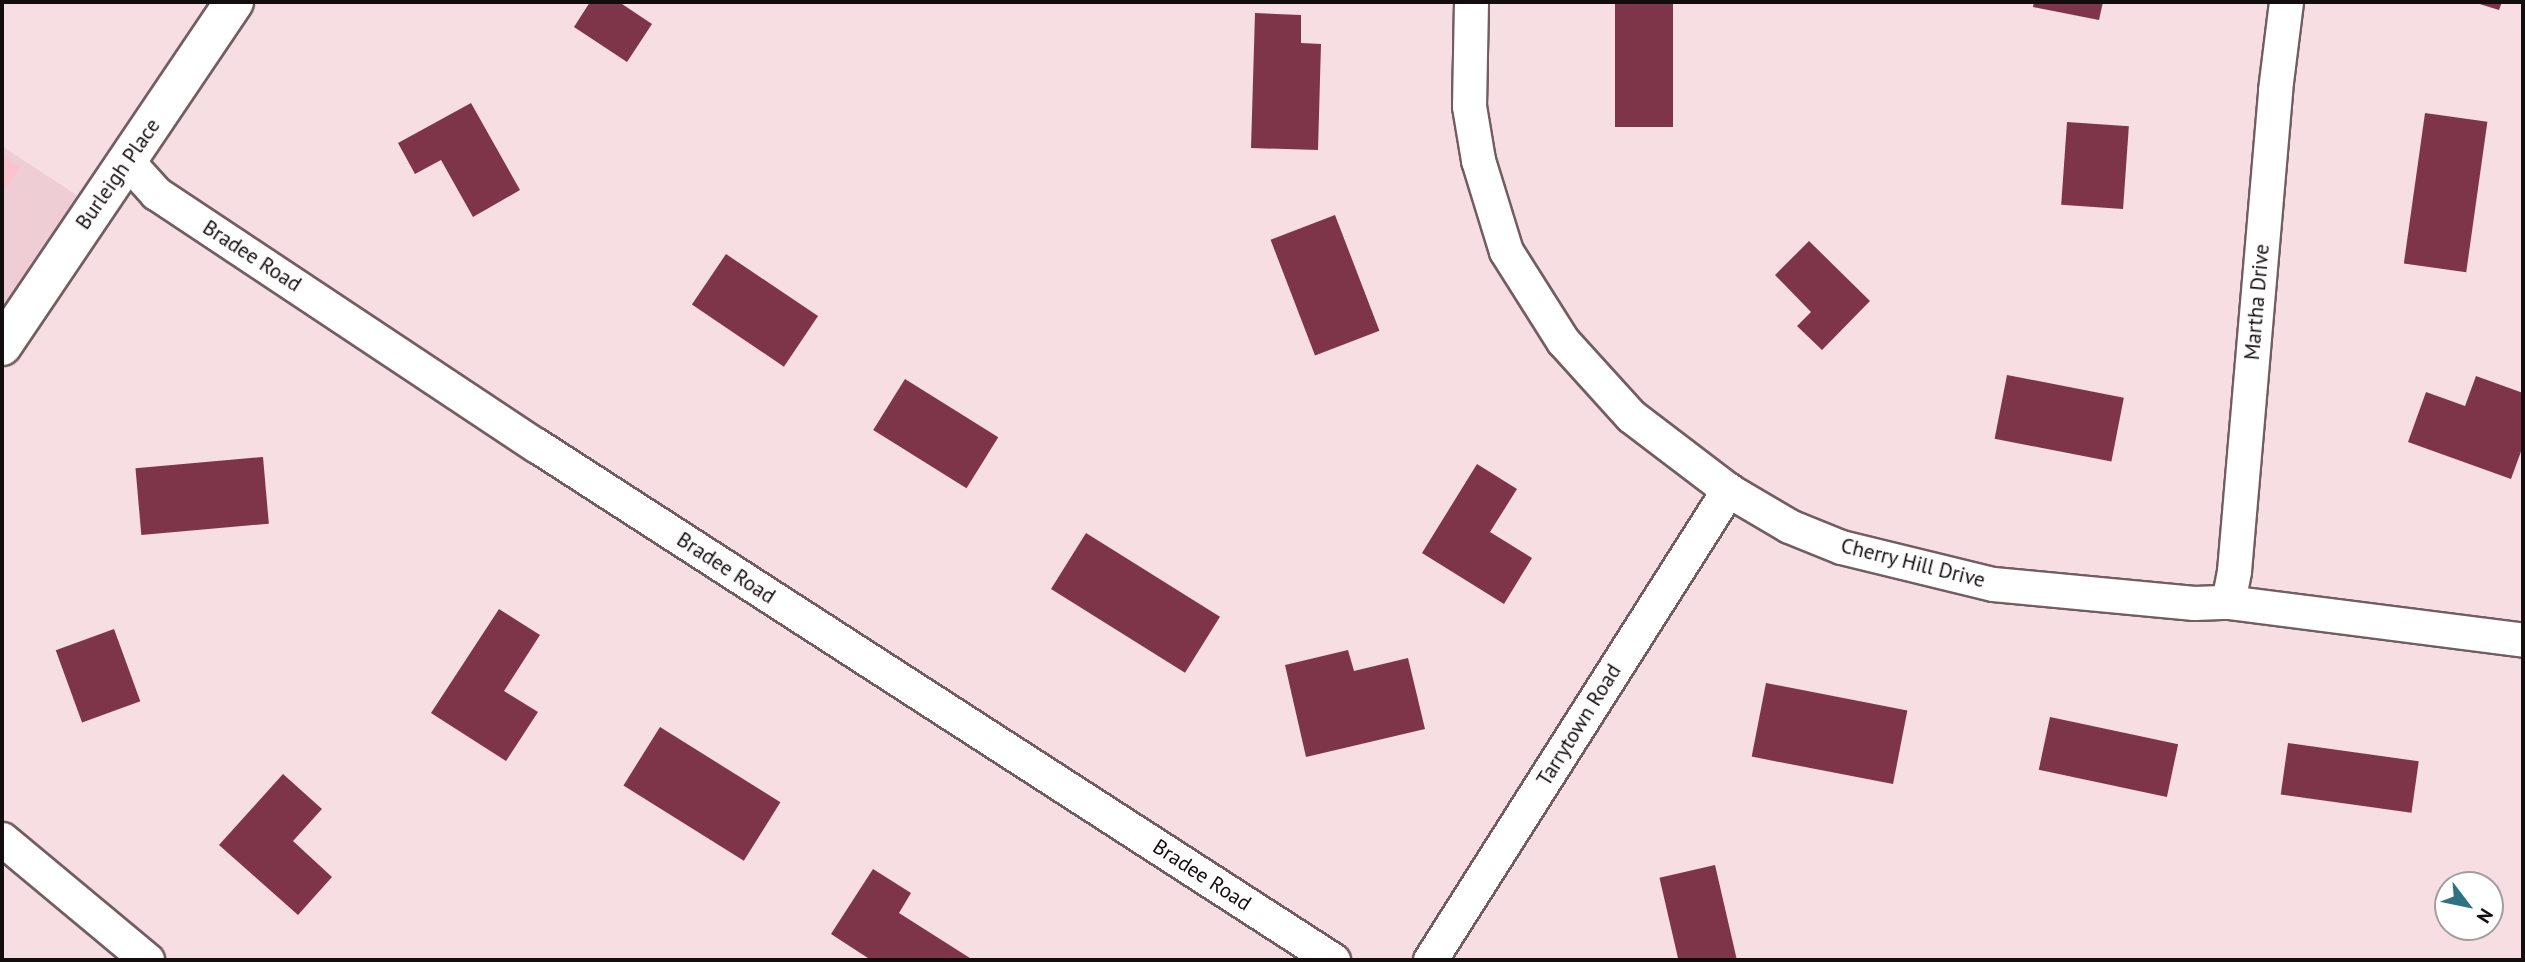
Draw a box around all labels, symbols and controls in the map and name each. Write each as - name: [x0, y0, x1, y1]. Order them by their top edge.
- street label: Burleigh Place: [71, 114, 165, 234]
- street label: Bradee Road: [198, 215, 306, 297]
- street label: Martha Drive: [2239, 243, 2275, 361]
- street label: Bradee Road: [672, 527, 780, 609]
- street label: Cherry Hill Drive: [1838, 533, 1988, 593]
- street label: Tarrytown Road: [1532, 659, 1626, 791]
- street label: Bradee Road: [1148, 834, 1256, 916]
- north arrow: [2434, 871, 2504, 941]
- text: N: [2472, 904, 2499, 928]

